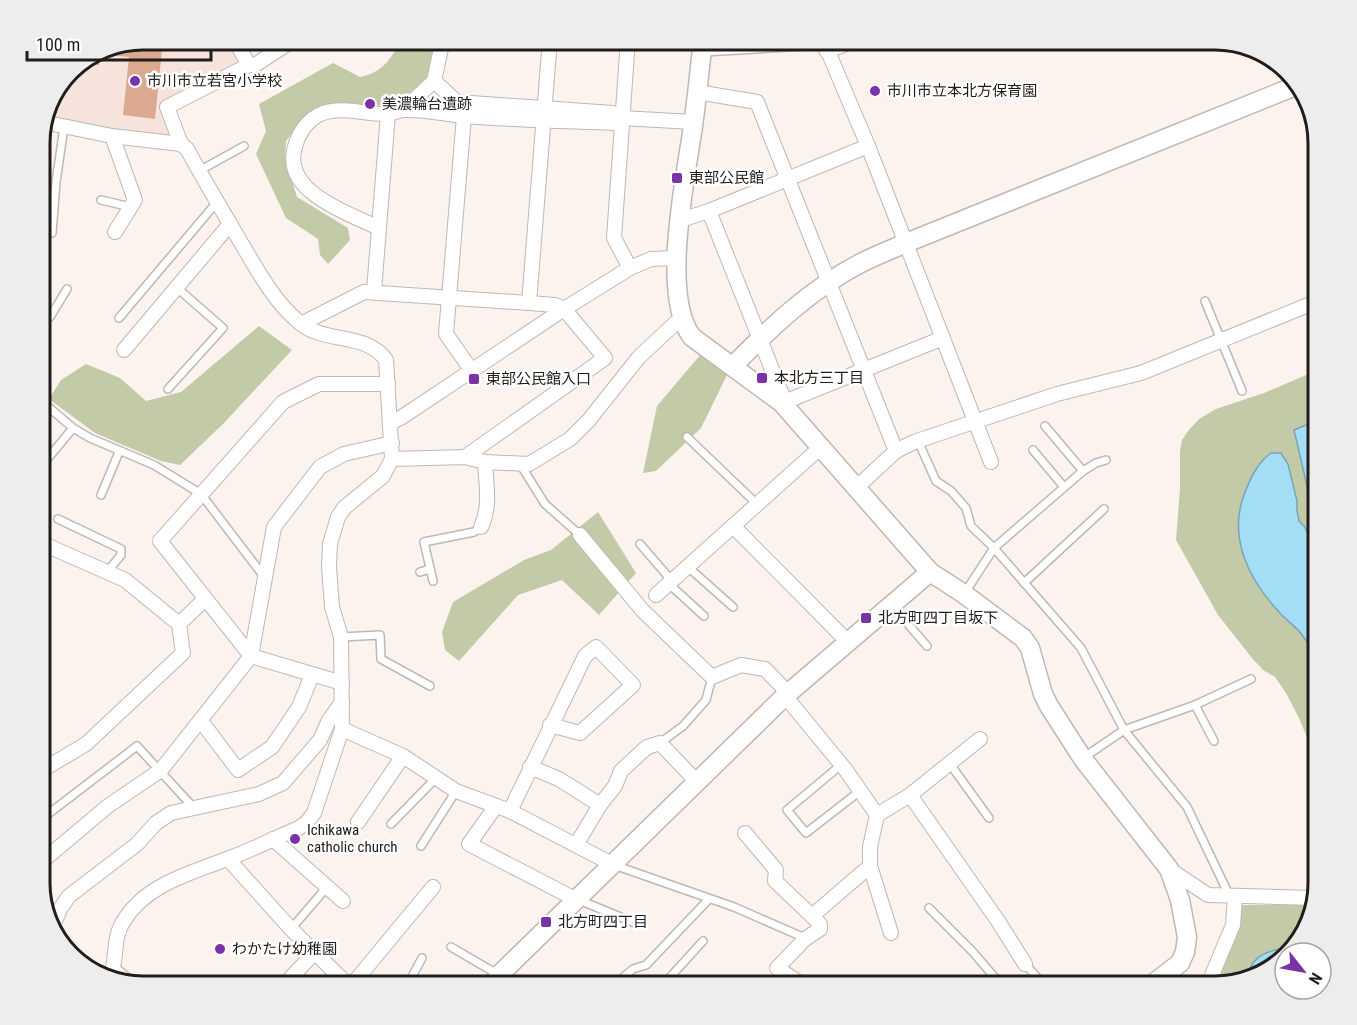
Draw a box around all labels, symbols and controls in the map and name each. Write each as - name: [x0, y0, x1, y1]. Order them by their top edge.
- scale bar: [27, 24, 212, 62]
- text: 100 m: [36, 34, 80, 55]
- place label: 市川市立若宮小学校: [147, 72, 282, 90]
- marker: 市川市立若宮小学校: [128, 74, 142, 88]
- place label: 市川市立本北方保育園: [887, 82, 1037, 100]
- marker: 市川市立本北方保育園: [868, 84, 882, 98]
- place label: 美濃輪台遺跡: [382, 95, 472, 113]
- marker: 美濃輪台遺跡: [363, 97, 377, 111]
- place label: 東部公民館: [689, 169, 764, 187]
- marker: 東部公民館: [670, 171, 684, 185]
- place label: 本北方三丁目: [774, 369, 864, 387]
- place label: 東部公民館入口: [486, 370, 591, 388]
- marker: 本北方三丁目: [755, 371, 769, 385]
- marker: 東部公民館入口: [467, 372, 481, 386]
- place label: 北方町四丁目坂下: [878, 609, 998, 627]
- marker: 北方町四丁目坂下: [859, 611, 873, 625]
- place label: Ichikawa catholic church: [307, 821, 398, 856]
- marker: Ichikawa catholic church: [288, 832, 302, 846]
- place label: 北方町四丁目: [558, 913, 648, 931]
- marker: 北方町四丁目: [539, 915, 553, 929]
- place label: わかたけ幼稚園: [232, 940, 337, 958]
- north arrow: [1273, 941, 1333, 1001]
- marker: わかたけ幼稚園: [213, 942, 227, 956]
- text: N: [1305, 969, 1326, 988]

